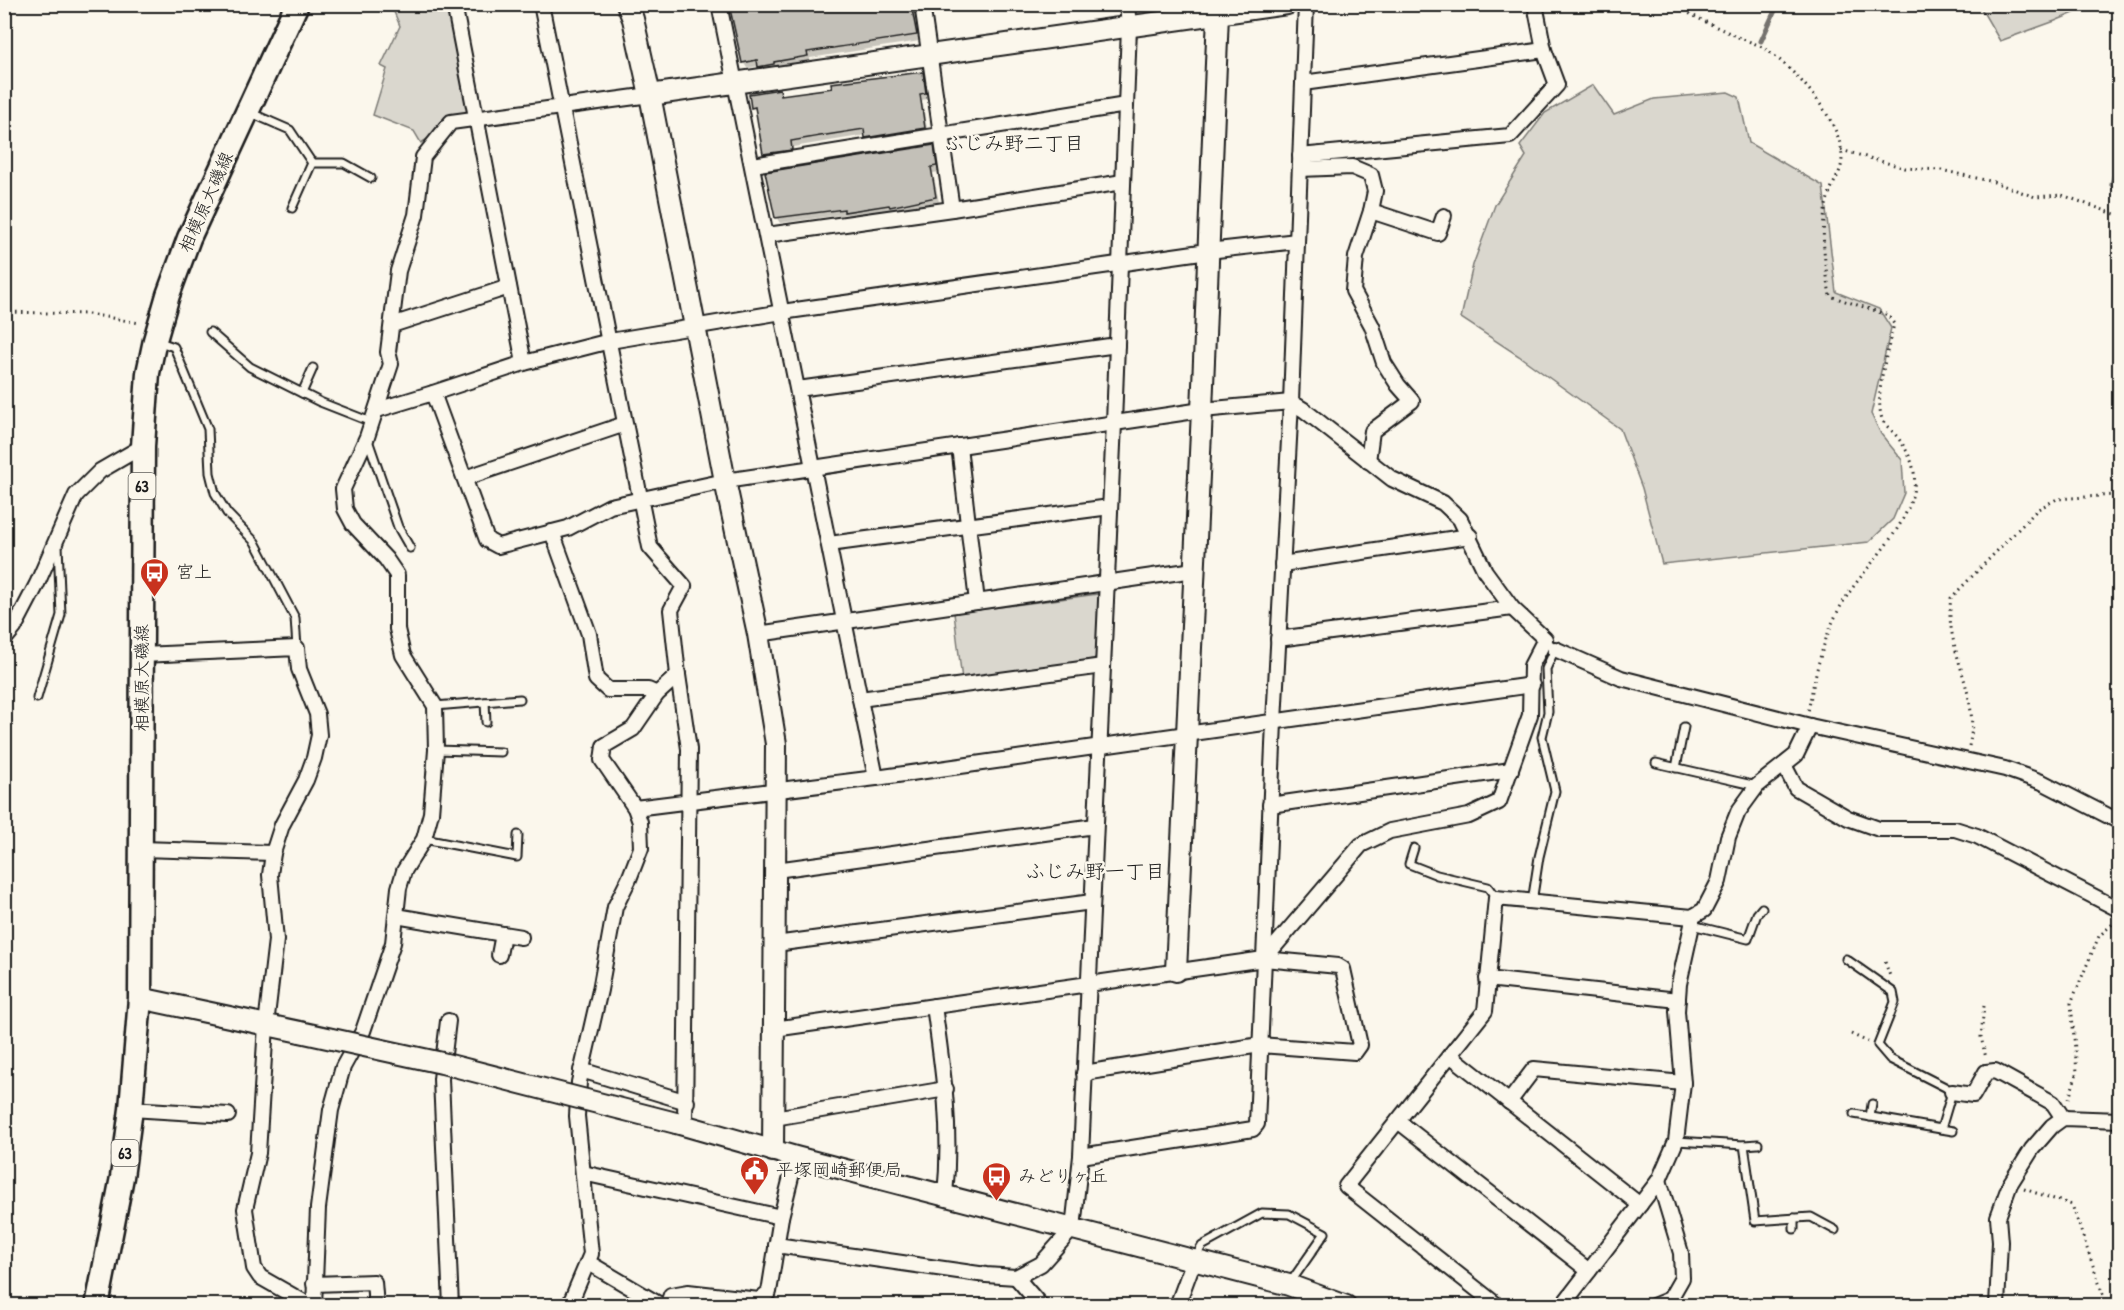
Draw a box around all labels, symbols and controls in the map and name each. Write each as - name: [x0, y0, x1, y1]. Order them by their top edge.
- district label: ふじみ野二丁目: [944, 129, 1084, 156]
- street label: 相模原大磯線: [172, 147, 239, 256]
- road number: 63: [128, 473, 156, 499]
- bus stop icon: 宮上: [139, 556, 171, 598]
- place label: 宮上: [176, 559, 212, 584]
- street label: 相模原大磯線: [129, 624, 154, 732]
- district label: ふじみ野一丁目: [1025, 857, 1165, 884]
- road number: 63: [112, 1140, 138, 1166]
- public building icon: 平塚岡崎郵便局: [739, 1154, 771, 1196]
- place label: 平塚岡崎郵便局: [776, 1157, 902, 1182]
- bus stop icon: みどりヶ丘: [981, 1160, 1013, 1202]
- place label: みどりヶ丘: [1018, 1163, 1108, 1188]

